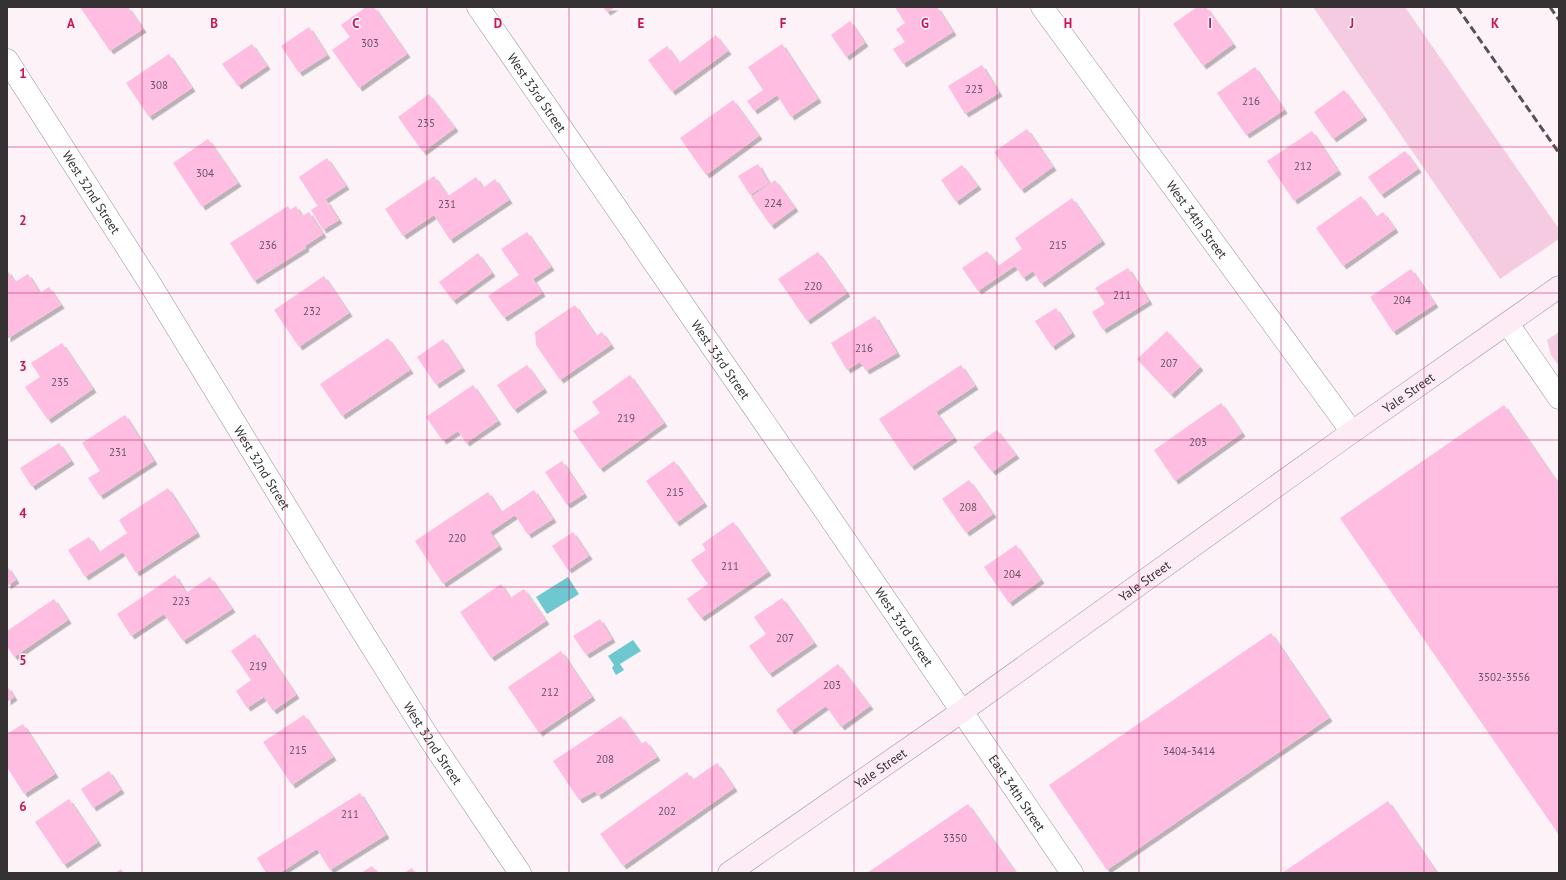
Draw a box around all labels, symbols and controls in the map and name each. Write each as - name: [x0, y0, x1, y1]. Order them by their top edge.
- text: A: [67, 15, 75, 32]
- text: B: [210, 15, 218, 32]
- text: C: [352, 15, 360, 32]
- text: D: [494, 15, 502, 32]
- text: E: [638, 15, 645, 32]
- text: F: [780, 15, 787, 32]
- text: G: [921, 15, 929, 32]
- text: H: [1064, 15, 1072, 32]
- text: I: [1208, 15, 1212, 32]
- text: J: [1349, 15, 1354, 32]
- text: K: [1491, 15, 1499, 32]
- house number: 303: [361, 36, 379, 50]
- street label: West 33rd Street: [503, 50, 570, 136]
- text: 1: [19, 65, 27, 82]
- house number: 308: [150, 78, 168, 92]
- house number: 223: [965, 82, 983, 96]
- house number: 216: [1242, 94, 1260, 108]
- house number: 235: [417, 116, 435, 130]
- street label: West 32nd Street: [58, 148, 124, 238]
- house number: 212: [1294, 159, 1312, 173]
- house number: 304: [196, 166, 214, 180]
- street label: West 34th Street: [1162, 177, 1231, 263]
- house number: 224: [764, 196, 782, 210]
- house number: 231: [438, 197, 456, 211]
- text: 2: [19, 212, 27, 229]
- house number: 236: [259, 238, 277, 252]
- house number: 215: [1049, 238, 1067, 252]
- house number: 220: [804, 279, 822, 293]
- house number: 211: [1113, 288, 1131, 302]
- house number: 204: [1393, 293, 1411, 307]
- house number: 232: [303, 304, 321, 318]
- street label: West 33rd Street: [687, 317, 754, 403]
- house number: 216: [855, 341, 873, 355]
- house number: 207: [1160, 356, 1178, 370]
- text: 3: [19, 358, 27, 375]
- street label: Yale Street: [1379, 369, 1438, 417]
- house number: 235: [51, 375, 69, 389]
- house number: 219: [617, 411, 635, 425]
- street label: West 32nd Street: [230, 423, 294, 514]
- house number: 203: [1189, 435, 1207, 449]
- house number: 231: [109, 445, 127, 459]
- house number: 215: [666, 485, 684, 499]
- house number: 208: [959, 500, 977, 514]
- text: 4: [19, 505, 27, 522]
- house number: 220: [448, 531, 466, 545]
- street label: Yale Street: [1115, 556, 1174, 605]
- house number: 211: [721, 559, 739, 573]
- house number: 204: [1003, 567, 1021, 581]
- street label: West 33rd Street: [871, 584, 937, 670]
- house number: 223: [172, 594, 190, 608]
- house number: 207: [776, 631, 794, 645]
- text: 5: [19, 652, 27, 669]
- house number: 219: [249, 659, 267, 673]
- house number: 3502-3556: [1478, 670, 1530, 684]
- house number: 203: [823, 678, 841, 692]
- house number: 212: [541, 685, 559, 699]
- street label: West 32nd Street: [399, 699, 466, 788]
- house number: 215: [289, 743, 307, 757]
- street label: Yale Street: [851, 744, 910, 793]
- house number: 3404-3414: [1163, 744, 1215, 758]
- street label: East 34th Street: [985, 751, 1049, 835]
- house number: 208: [596, 752, 614, 766]
- text: 6: [19, 798, 27, 815]
- house number: 202: [658, 804, 676, 818]
- house number: 211: [341, 807, 359, 821]
- house number: 3350: [943, 831, 967, 845]

